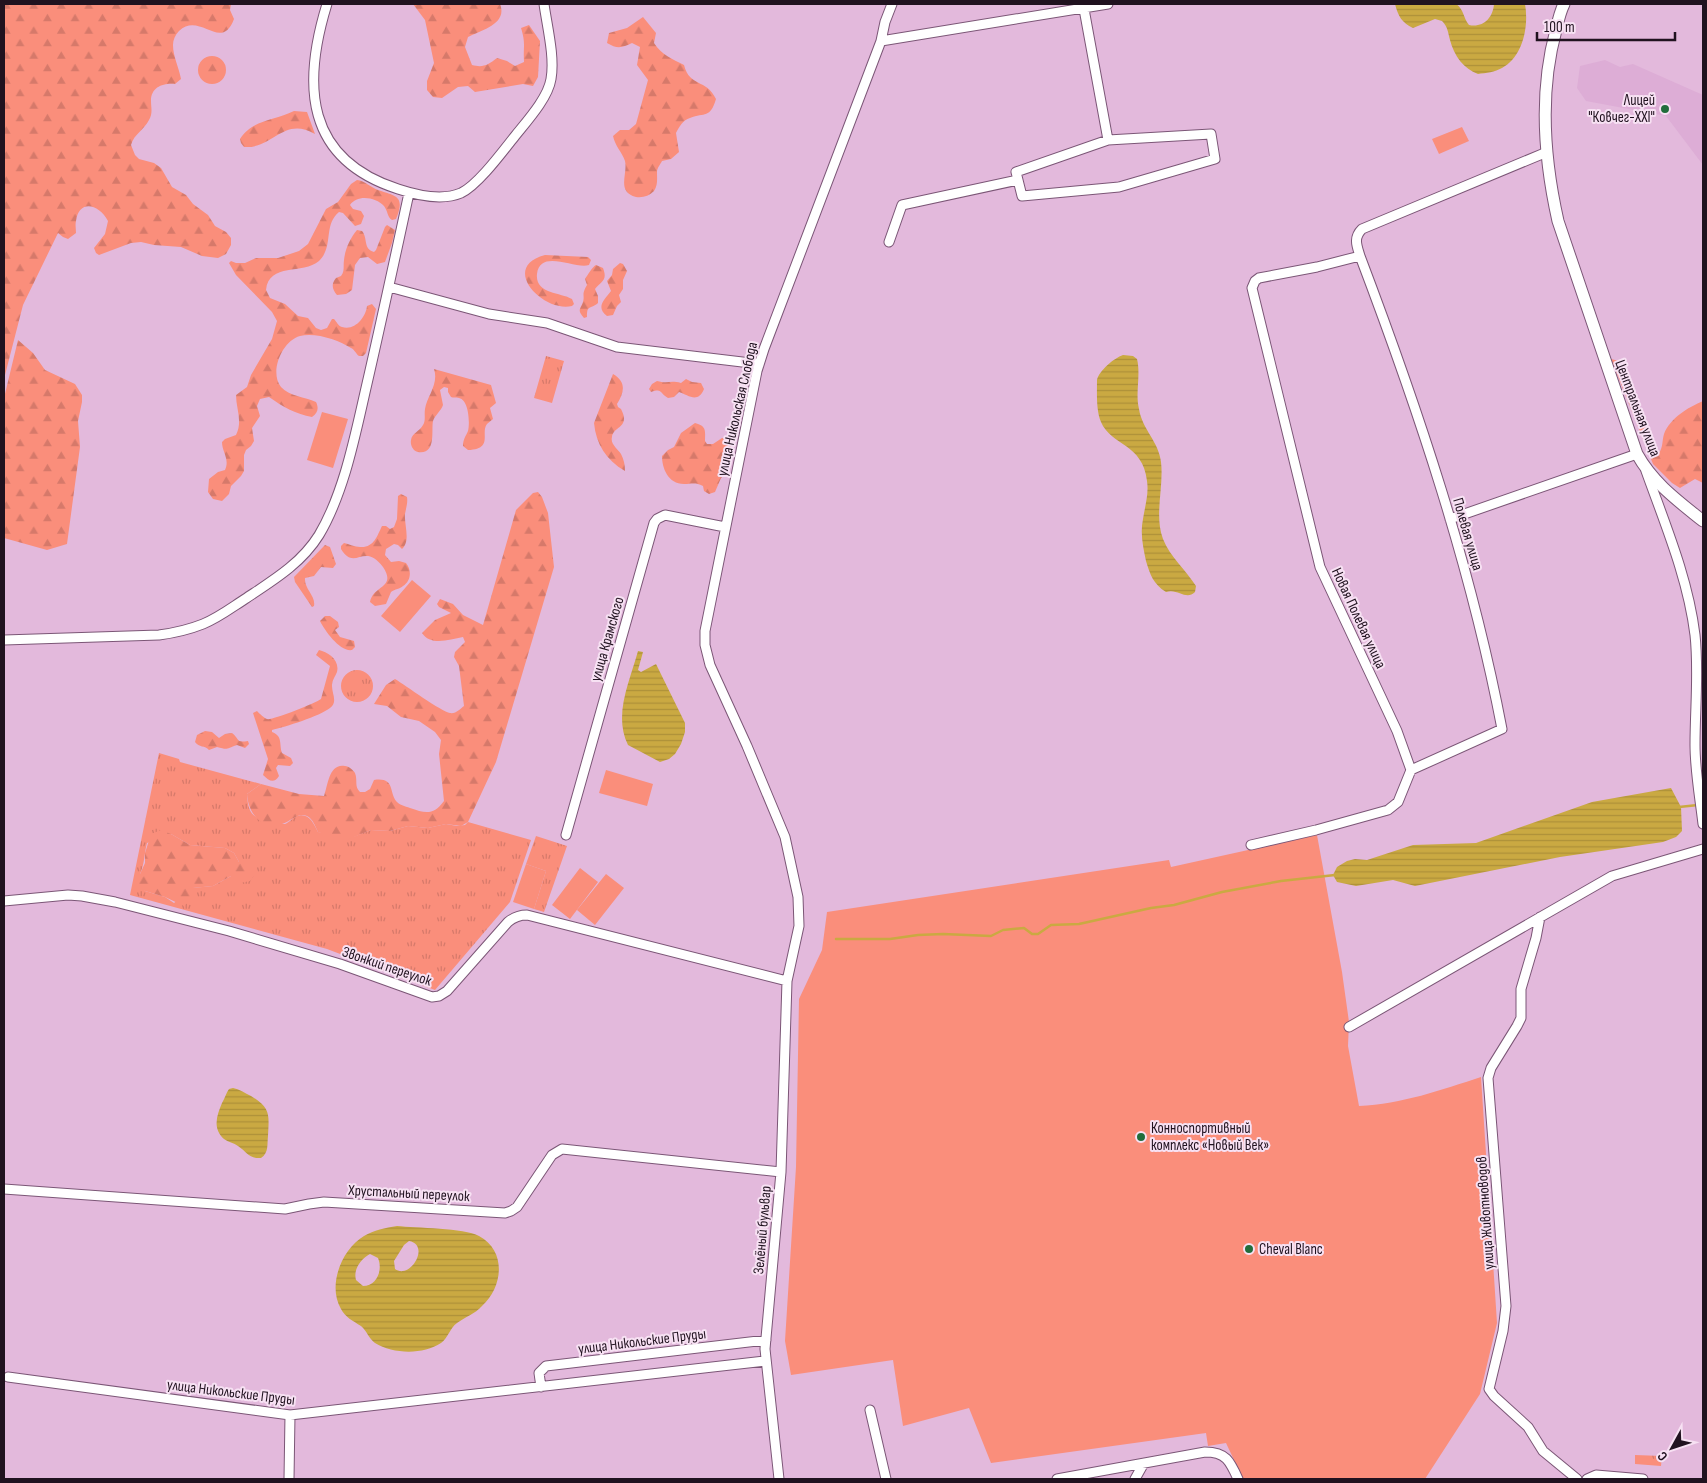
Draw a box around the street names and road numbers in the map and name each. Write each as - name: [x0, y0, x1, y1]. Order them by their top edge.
- street label: улица Никольская Слобода: [713, 340, 762, 478]
- street label: Центральная улица: [1610, 357, 1665, 459]
- street label: Полевая улица: [1448, 496, 1487, 573]
- street label: Новая Полевая улица: [1327, 565, 1390, 672]
- street label: улица Крамского: [586, 595, 629, 684]
- street label: Звонкий переулок: [340, 942, 434, 991]
- street label: улица Животноводов: [1472, 1156, 1499, 1270]
- street label: Хрустальный переулок: [347, 1181, 470, 1206]
- street label: Зелёный бульвар: [749, 1185, 776, 1275]
- street label: улица Никольские Пруды: [577, 1324, 707, 1359]
- street label: улица Никольские Пруды: [166, 1375, 296, 1410]

